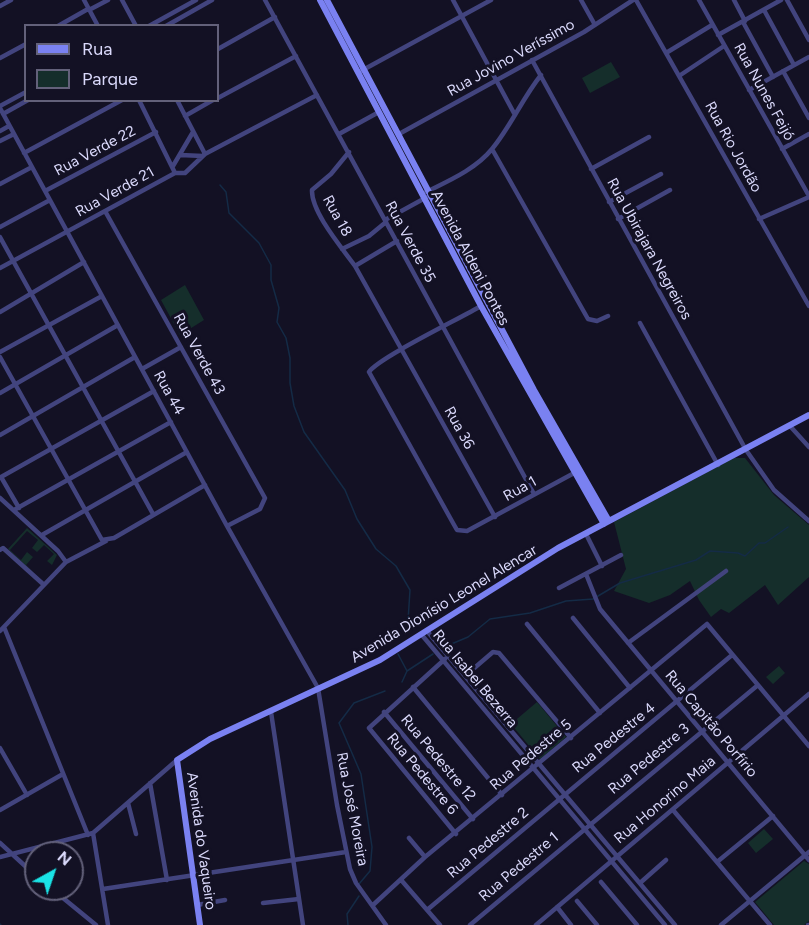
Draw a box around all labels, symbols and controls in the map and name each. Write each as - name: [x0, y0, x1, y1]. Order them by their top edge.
- street label: Rua Jovino Veríssimo: [444, 16, 578, 100]
- legend: [24, 24, 219, 102]
- text: Rua: [82, 38, 113, 60]
- street label: Rua Nunes Feijó: [730, 40, 798, 144]
- text: Parque: [82, 68, 138, 90]
- street label: Rua Rio Jordão: [701, 98, 765, 196]
- street label: Rua Verde 22: [51, 122, 139, 180]
- street label: Rua Verde 21: [72, 163, 158, 221]
- street label: Rua Ubirajara Negreiros: [603, 175, 695, 323]
- street label: Avenida Aldeni Pontes: [427, 187, 513, 329]
- street label: Rua 18: [318, 192, 356, 240]
- street label: Rua Verde 35: [381, 198, 439, 286]
- street label: Rua Verde 43: [169, 310, 229, 398]
- street label: Rua 44: [150, 368, 188, 418]
- street label: Rua 36: [440, 404, 478, 452]
- street label: Rua 1: [500, 473, 540, 505]
- street label: Avenida Dionísio Leonel Alencar: [348, 541, 540, 667]
- street label: Rua Isabel Bezerra: [429, 626, 521, 732]
- street label: Rua Capitão Porfírio: [661, 667, 761, 781]
- street label: Rua Pedestre 4: [569, 699, 659, 777]
- street label: Rua Pedestre 12: [397, 711, 479, 805]
- street label: Rua Pedestre 5: [487, 716, 575, 794]
- street label: Rua Pedestre 3: [605, 720, 693, 798]
- street label: Rua Pedestre 6: [383, 730, 461, 818]
- street label: Rua José Moreira: [332, 751, 372, 867]
- street label: Rua Honorino Maia: [611, 752, 719, 848]
- street label: Avenida do Vaqueiro: [182, 771, 220, 911]
- street label: Rua Pedestre 2: [444, 804, 532, 882]
- street label: Rua Pedestre 1: [475, 828, 563, 906]
- north arrow: [24, 841, 84, 901]
- text: N: [54, 847, 75, 870]

